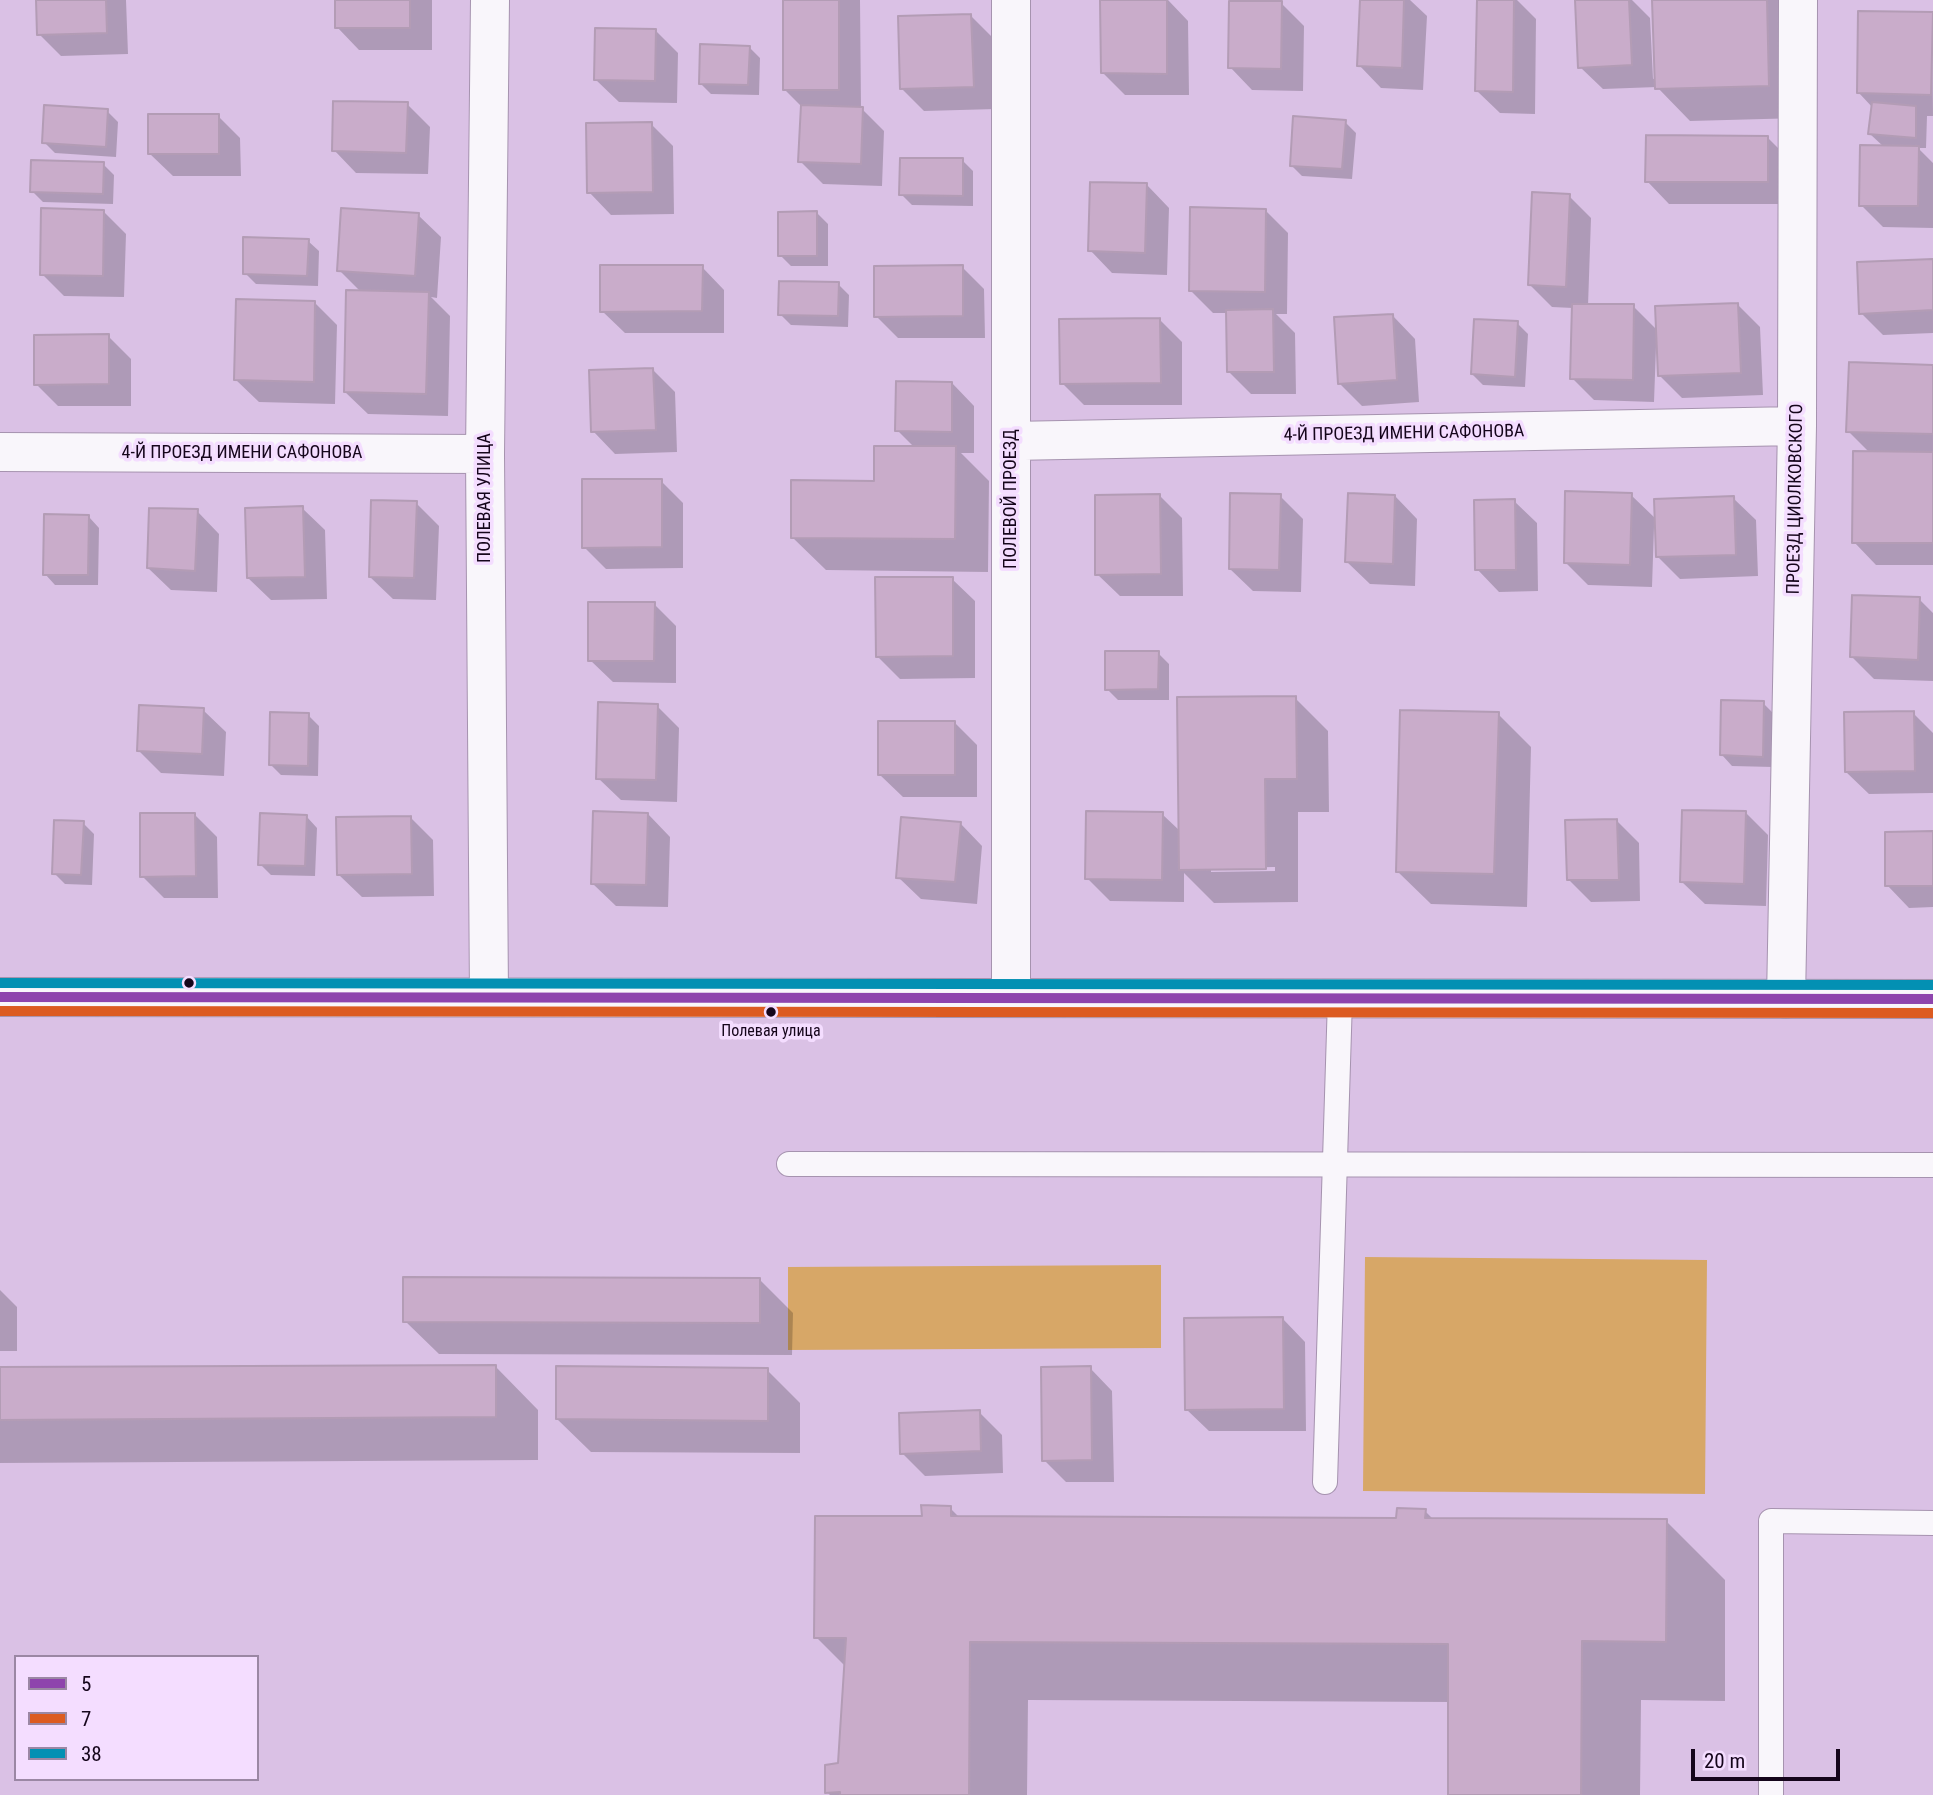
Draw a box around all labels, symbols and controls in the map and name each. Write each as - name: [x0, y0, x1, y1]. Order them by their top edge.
- street label: ПРОЕЗД ЦИОЛКОВСКОГО: [1784, 403, 1808, 595]
- street label: 4-Й ПРОЕЗД ИМЕНИ САФОНОВА: [1283, 421, 1525, 447]
- street label: ПОЛЕВОЙ ПРОЕЗД: [1000, 429, 1022, 569]
- street label: ПОЛЕВАЯ УЛИЦА: [474, 433, 496, 563]
- street label: 4-Й ПРОЕЗД ИМЕНИ САФОНОВА: [122, 442, 362, 464]
- unlabelled marker: [182, 976, 196, 990]
- marker: Полевая улица: [764, 1005, 778, 1019]
- place label: Полевая улица: [721, 1022, 821, 1042]
- legend: [14, 1655, 259, 1781]
- text: 5: [81, 1672, 91, 1696]
- text: 7: [81, 1707, 91, 1731]
- scale bar: [1695, 1736, 1844, 1780]
- text: 38: [81, 1742, 102, 1766]
- text: 20 m: [1704, 1749, 1745, 1773]

